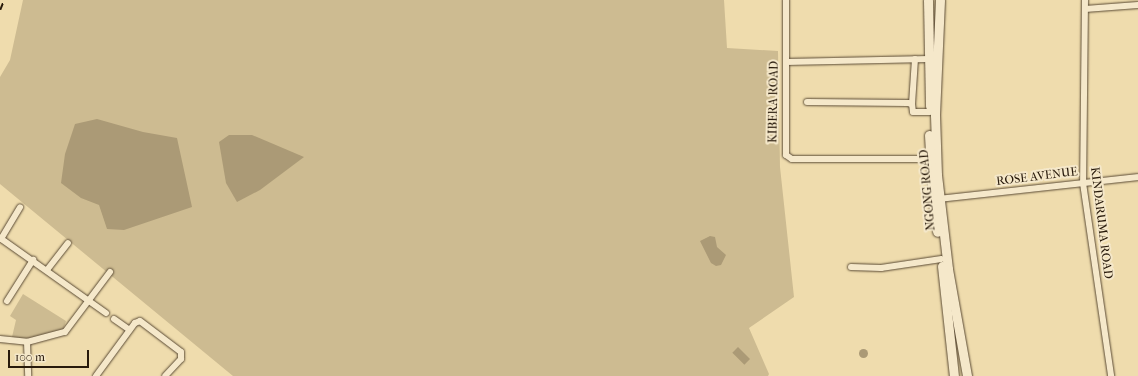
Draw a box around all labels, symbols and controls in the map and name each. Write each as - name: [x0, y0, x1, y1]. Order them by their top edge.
- street label: KIBERA ROAD: [766, 61, 782, 143]
- street label: NGONG ROAD: [917, 149, 939, 231]
- street label: ROSE AVENUE: [995, 165, 1079, 189]
- street label: KINDARUMA ROAD: [1087, 166, 1115, 280]
- scale bar: [10, 342, 91, 368]
- text: 100 m: [15, 350, 45, 364]

